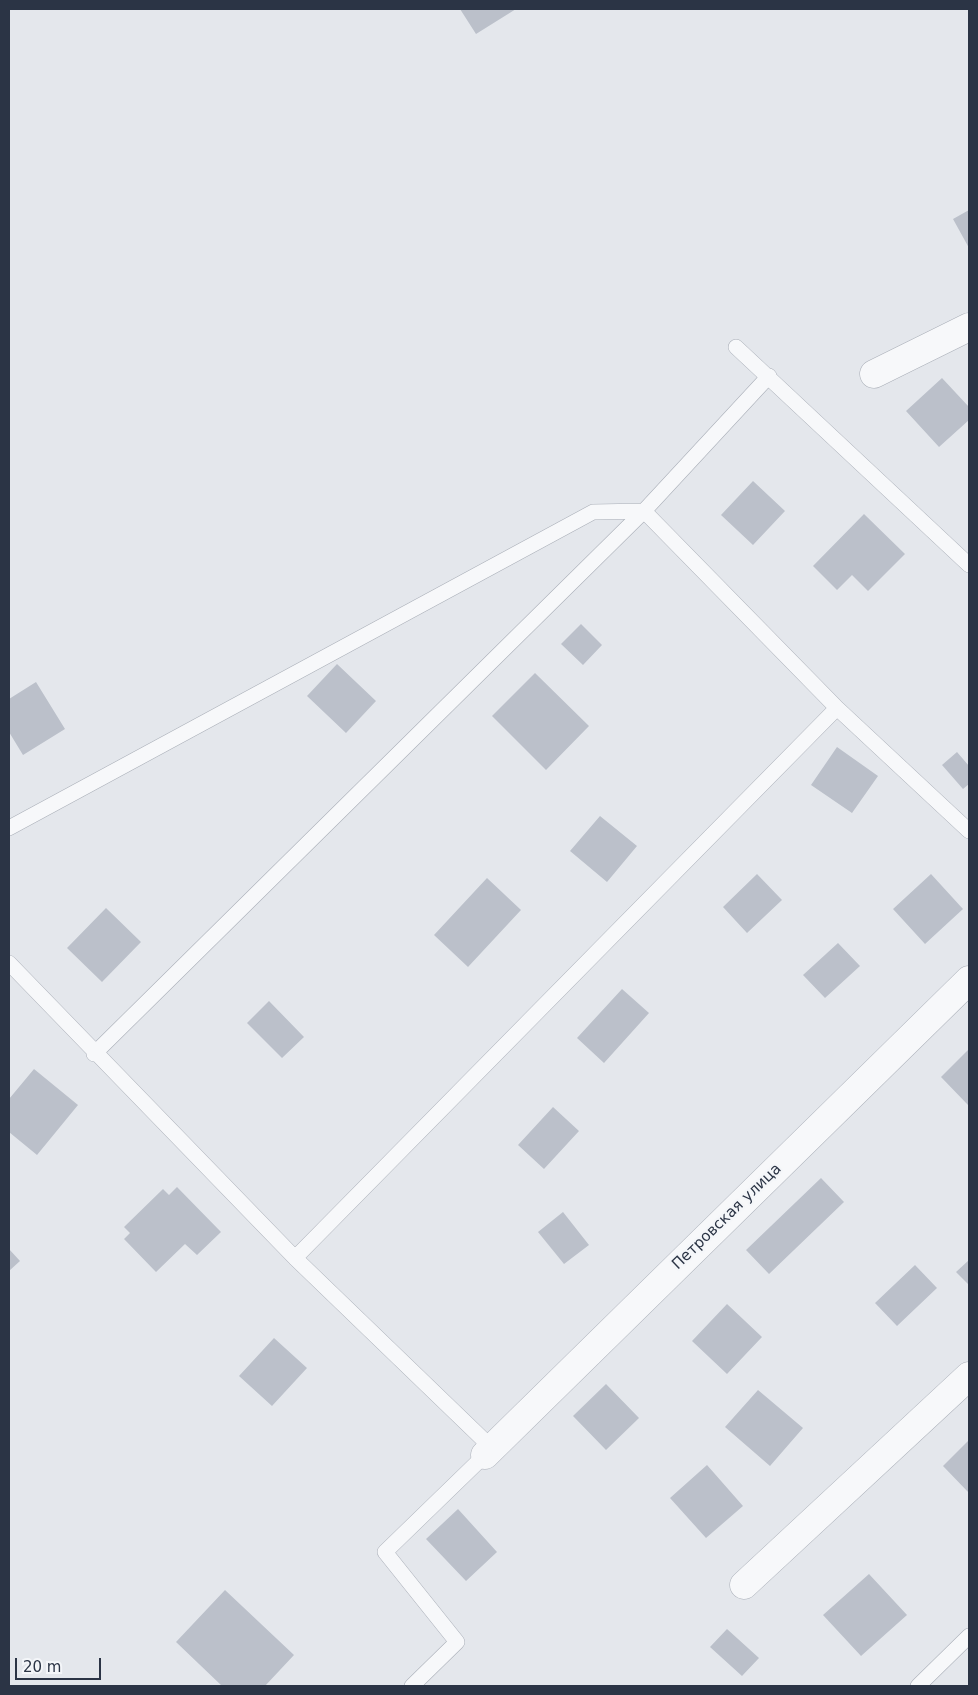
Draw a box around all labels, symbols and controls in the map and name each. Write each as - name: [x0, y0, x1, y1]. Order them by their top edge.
- street label: Петровская улица: [669, 1160, 785, 1274]
- scale bar: [18, 1648, 104, 1680]
- text: 20 m: [23, 1658, 61, 1676]

